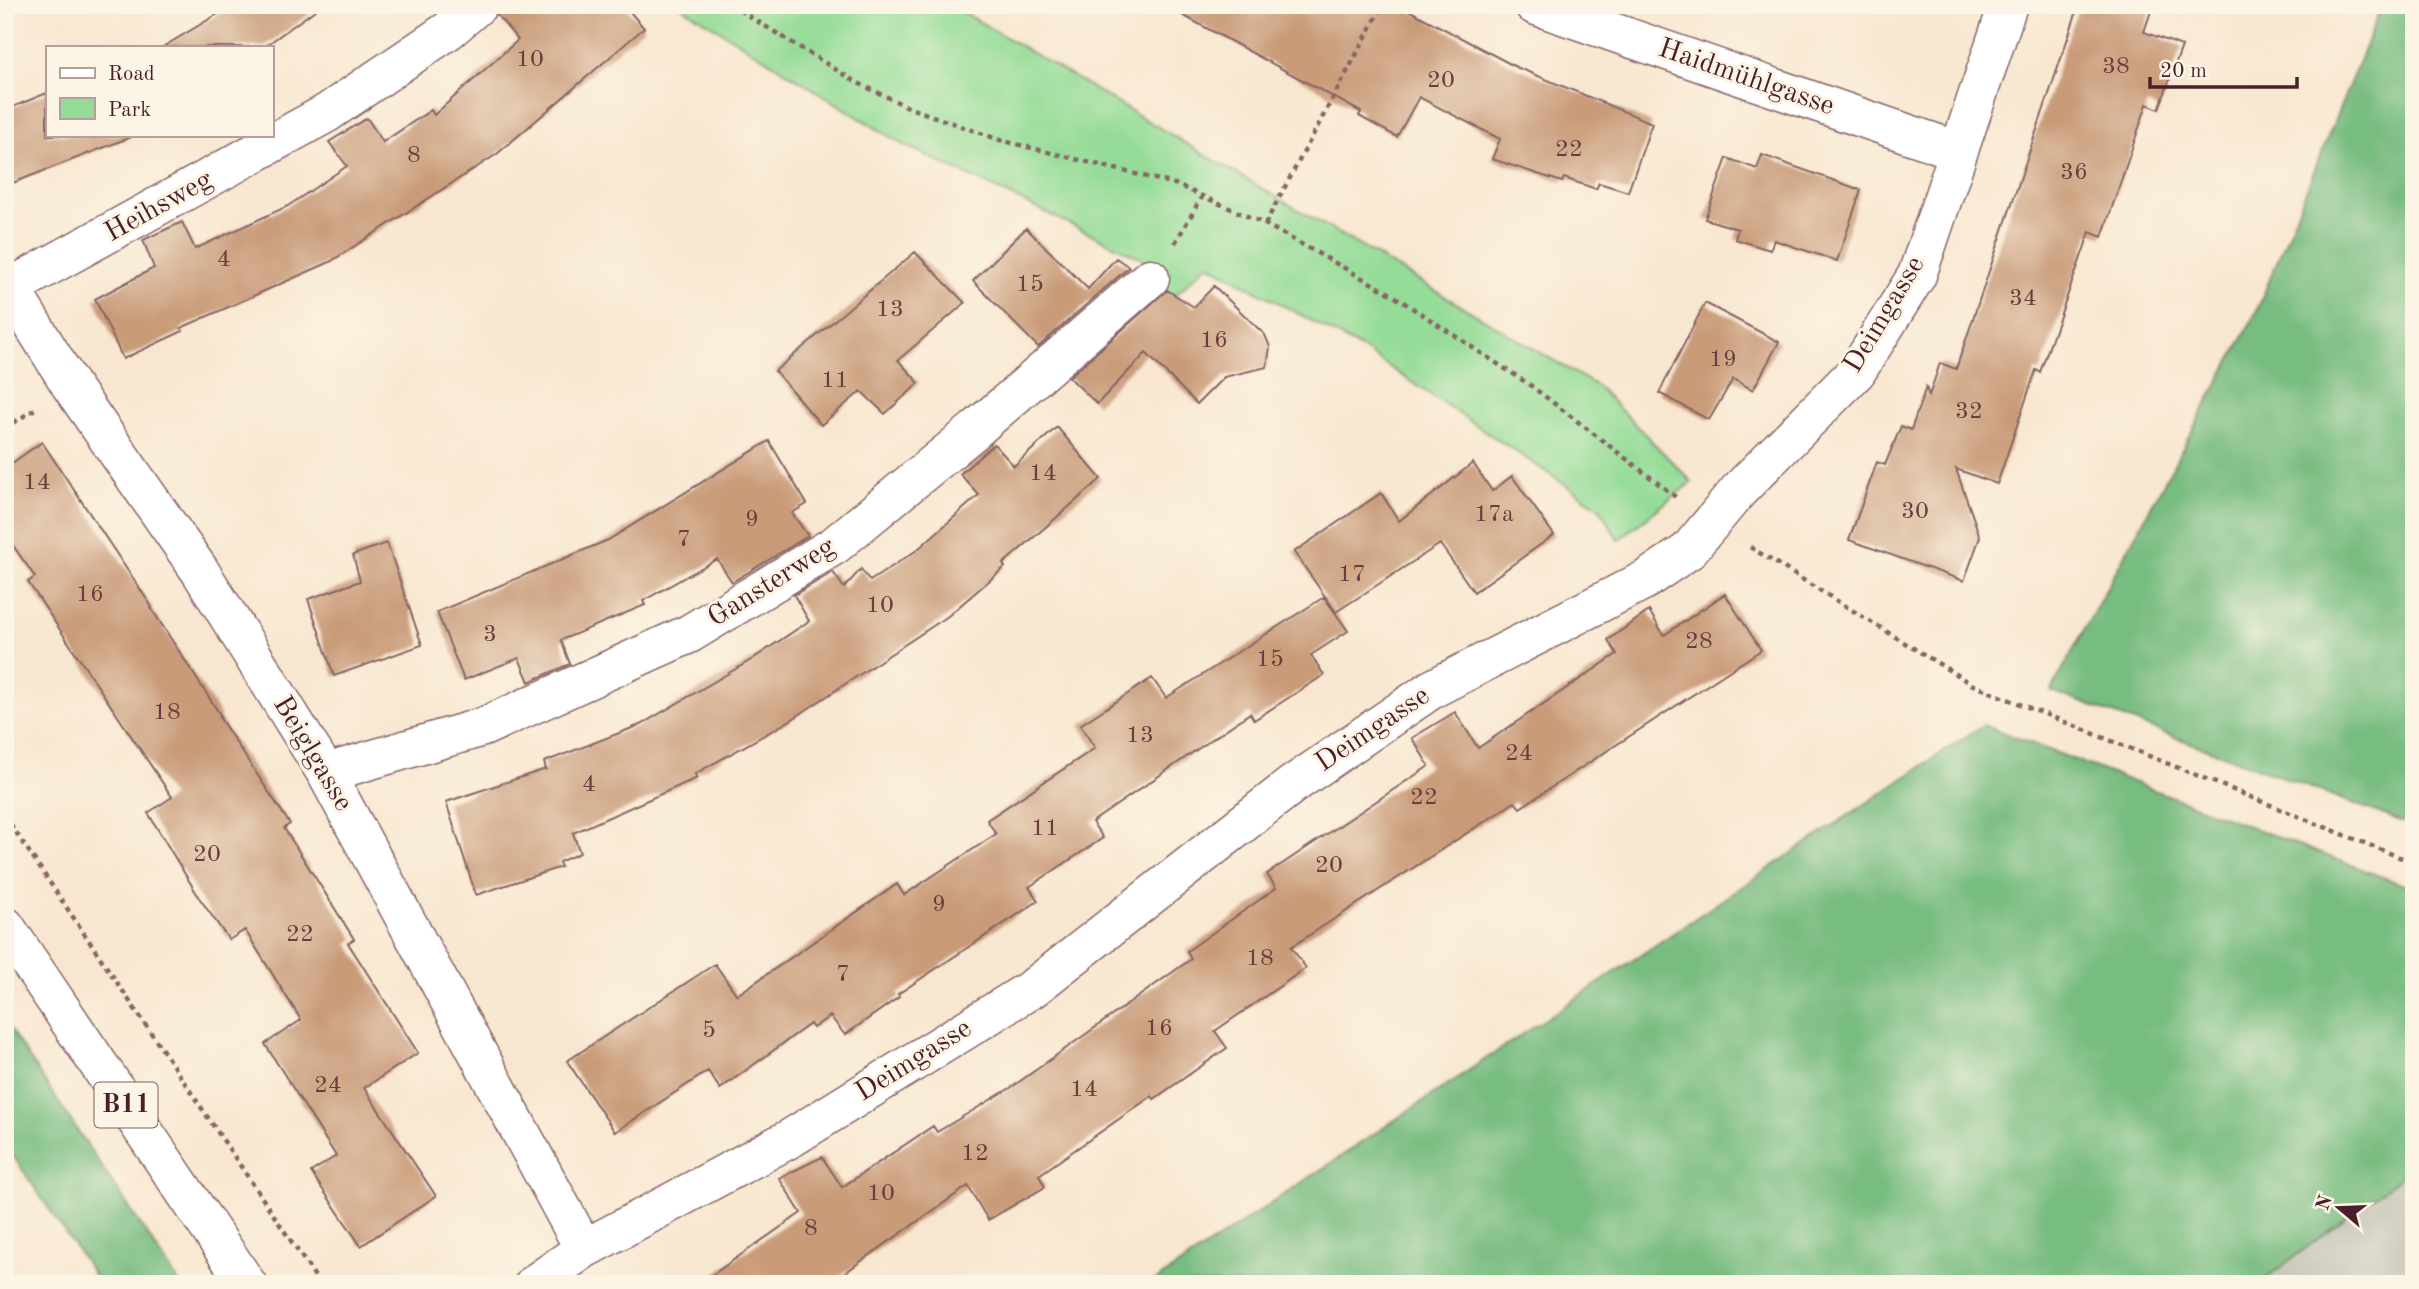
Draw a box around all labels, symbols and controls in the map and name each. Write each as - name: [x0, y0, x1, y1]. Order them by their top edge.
- street label: Haidmühlgasse: [1654, 35, 1838, 121]
- legend: [46, 46, 273, 136]
- scale bar: [2150, 46, 2296, 90]
- house number: 10: [516, 48, 544, 72]
- house number: 38: [2102, 55, 2130, 79]
- text: 20 m: [2160, 61, 2207, 82]
- text: Road: [108, 64, 155, 85]
- house number: 20: [1427, 69, 1455, 93]
- text: Park: [108, 100, 151, 121]
- house number: 22: [1555, 138, 1583, 162]
- house number: 8: [407, 144, 421, 168]
- house number: 36: [2060, 161, 2088, 185]
- street label: Heihsweg: [100, 166, 218, 248]
- house number: 4: [217, 248, 231, 272]
- street label: Deimgasse: [1839, 252, 1931, 378]
- house number: 15: [1016, 273, 1044, 297]
- house number: 34: [2009, 287, 2037, 311]
- house number: 13: [876, 298, 904, 322]
- house number: 16: [1200, 329, 1228, 353]
- house number: 19: [1709, 348, 1737, 372]
- house number: 11: [821, 369, 849, 393]
- house number: 32: [1955, 400, 1983, 424]
- house number: 14: [1029, 462, 1057, 486]
- house number: 14: [23, 471, 51, 495]
- house number: 30: [1901, 500, 1929, 524]
- house number: 17a: [1474, 503, 1514, 527]
- house number: 9: [745, 508, 759, 532]
- house number: 7: [677, 528, 691, 552]
- street label: Gansterweg: [704, 533, 840, 633]
- house number: 17: [1338, 563, 1366, 587]
- house number: 16: [76, 583, 104, 607]
- house number: 10: [866, 594, 894, 618]
- house number: 3: [483, 623, 497, 647]
- house number: 28: [1685, 630, 1713, 654]
- house number: 15: [1256, 648, 1284, 672]
- street label: Deimgasse: [1311, 682, 1435, 778]
- street label: Beiglgasse: [267, 692, 357, 816]
- house number: 18: [153, 701, 181, 725]
- house number: 13: [1126, 724, 1154, 748]
- house number: 24: [1505, 742, 1533, 766]
- house number: 4: [582, 773, 596, 797]
- house number: 22: [1410, 786, 1438, 810]
- house number: 11: [1031, 817, 1059, 841]
- house number: 20: [193, 843, 221, 867]
- house number: 20: [1315, 854, 1343, 878]
- house number: 9: [932, 893, 946, 917]
- house number: 22: [286, 923, 314, 947]
- house number: 18: [1246, 947, 1274, 971]
- house number: 7: [836, 963, 850, 987]
- street label: Deimgasse: [851, 1015, 977, 1107]
- house number: 16: [1145, 1017, 1173, 1041]
- house number: 5: [702, 1019, 716, 1043]
- house number: 24: [314, 1074, 342, 1098]
- house number: 14: [1070, 1078, 1098, 1102]
- road number: B11: [94, 1082, 158, 1128]
- house number: 12: [961, 1142, 989, 1166]
- north arrow: [2304, 1174, 2374, 1244]
- house number: 10: [867, 1182, 895, 1206]
- text: N: [2314, 1193, 2337, 1213]
- house number: 8: [804, 1217, 818, 1241]

